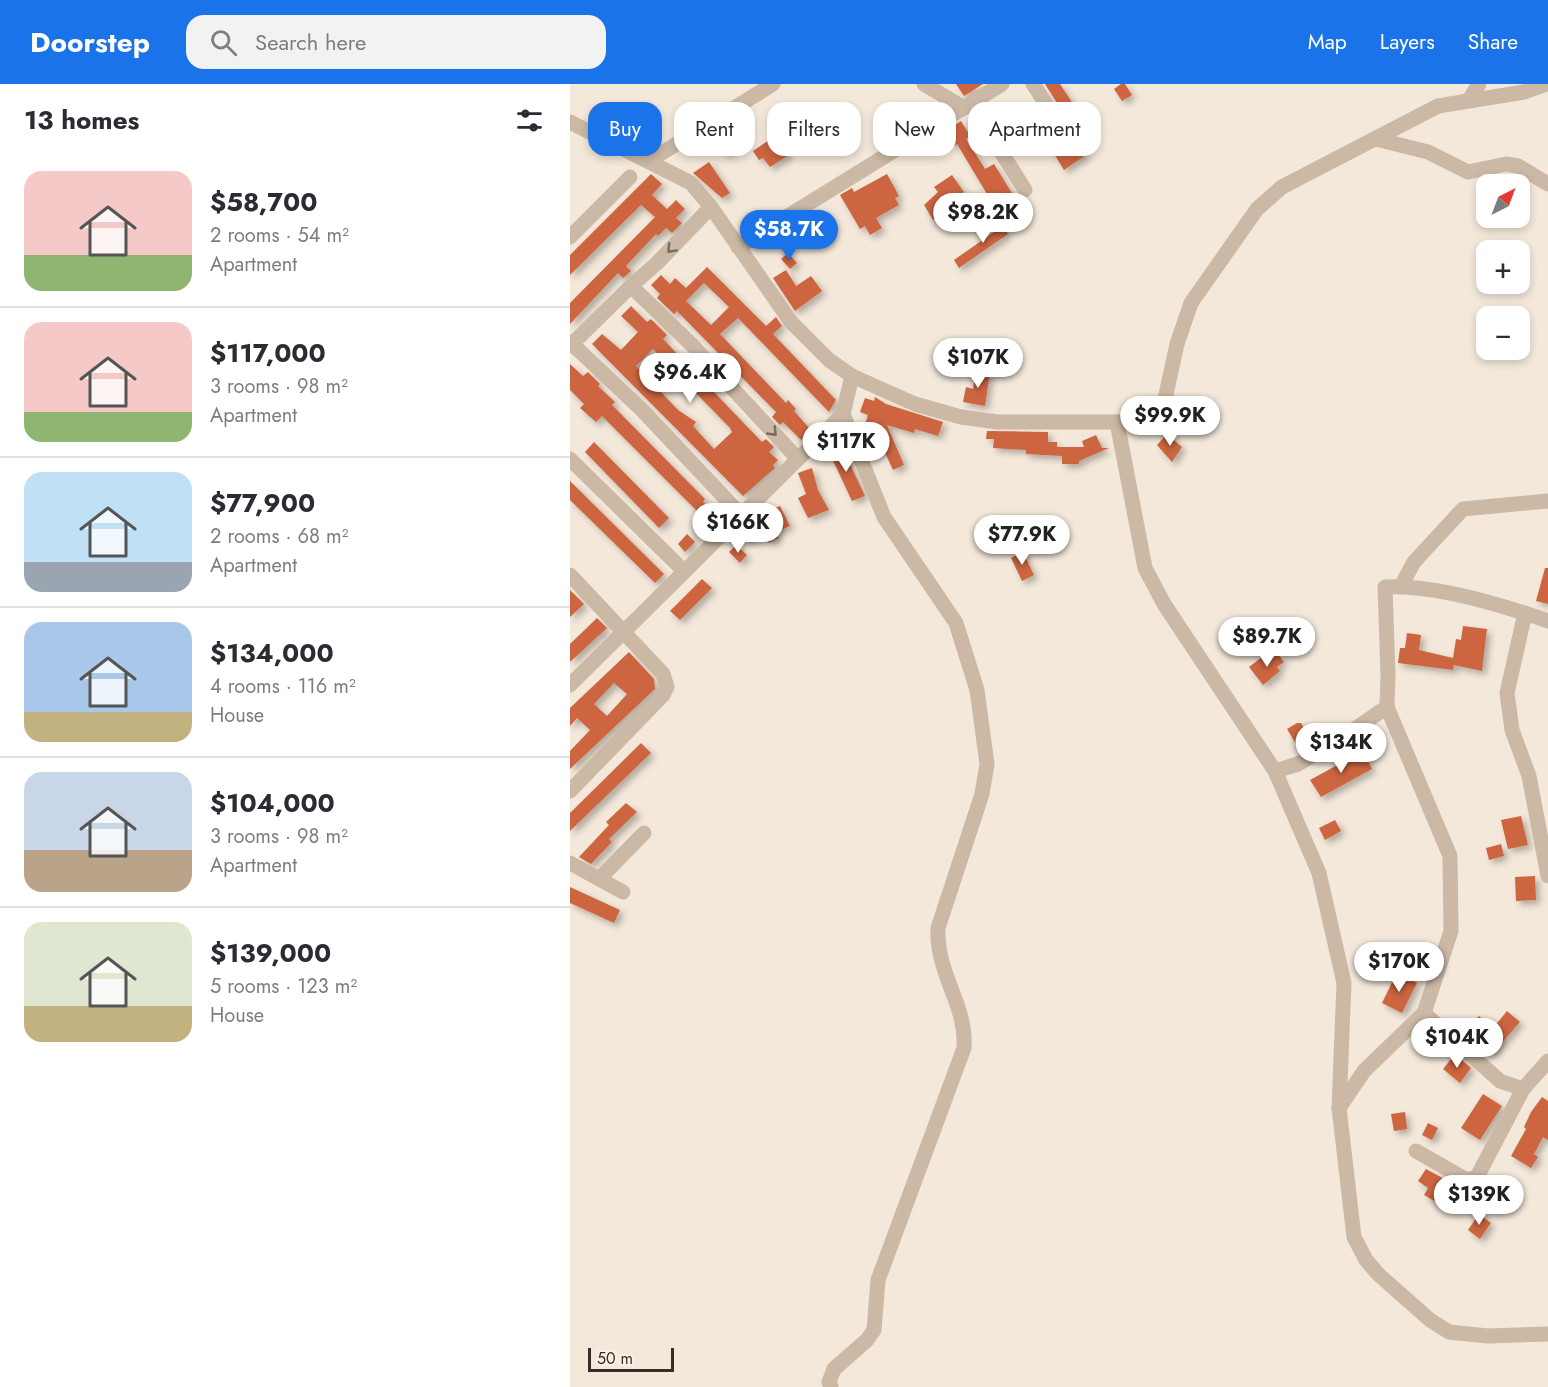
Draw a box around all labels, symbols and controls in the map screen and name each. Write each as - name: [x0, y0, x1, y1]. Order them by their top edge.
- search box: [186, 15, 606, 69]
- text: Doorstep: [30, 22, 150, 63]
- icon: search: [207, 26, 240, 59]
- text: Search here: [255, 26, 366, 58]
- text: Map: [1308, 27, 1347, 57]
- text: Layers: [1380, 27, 1435, 57]
- text: Share: [1468, 27, 1518, 57]
- text: 13 homes: [24, 101, 139, 139]
- chip: Buy: [588, 102, 662, 156]
- chip: Rent: [674, 102, 755, 156]
- chip: Filters: [767, 102, 861, 156]
- chip: New: [873, 102, 956, 156]
- chip: Apartment: [968, 102, 1101, 156]
- icon: filters: [513, 104, 546, 137]
- north arrow: [1476, 174, 1530, 228]
- map controls: [1476, 174, 1530, 360]
- text: $58,700: [210, 183, 317, 221]
- pin: $98.2K: [934, 193, 1032, 244]
- icon: home: [72, 195, 144, 267]
- text: $98.2K: [947, 198, 1019, 227]
- pin: $58.7K: [740, 210, 838, 261]
- text: $58.7K: [754, 215, 824, 244]
- text: 2 rooms · 54 m²: [210, 221, 349, 250]
- button: +: [1476, 240, 1530, 294]
- one-way arrow: [667, 242, 678, 253]
- text: Apartment: [210, 250, 297, 279]
- button: −: [1476, 306, 1530, 360]
- text: $117,000: [210, 334, 326, 372]
- pin: $107K: [936, 338, 1020, 389]
- text: $107K: [947, 343, 1009, 372]
- icon: home: [72, 346, 144, 418]
- pin: $96.4K: [641, 353, 739, 404]
- text: $96.4K: [653, 358, 727, 387]
- text: 3 rooms · 98 m²: [210, 372, 348, 401]
- pin: $99.9K: [1121, 396, 1219, 447]
- text: Apartment: [210, 401, 297, 430]
- text: $99.9K: [1134, 401, 1206, 430]
- pin: $117K: [804, 422, 888, 473]
- one-way arrow: [766, 426, 777, 436]
- text: $117K: [817, 427, 875, 456]
- text: $77,900: [210, 484, 315, 522]
- icon: home: [72, 496, 144, 568]
- pin: $166K: [696, 503, 780, 554]
- text: $166K: [706, 508, 770, 537]
- pin: $77.9K: [973, 515, 1071, 566]
- text: $77.9K: [988, 520, 1056, 549]
- text: 2 rooms · 68 m²: [210, 522, 348, 551]
- text: Apartment: [210, 551, 297, 580]
- pin: $89.7K: [1218, 617, 1316, 668]
- text: $89.7K: [1232, 622, 1302, 651]
- text: $134,000: [210, 634, 334, 672]
- icon: home: [72, 646, 144, 718]
- text: 4 rooms · 116 m²: [210, 672, 356, 701]
- text: House: [210, 701, 264, 730]
- pin: $134K: [1299, 723, 1383, 774]
- text: $134K: [1310, 728, 1372, 757]
- text: $104,000: [210, 784, 335, 822]
- icon: home: [72, 796, 144, 868]
- text: 3 rooms · 98 m²: [210, 822, 348, 851]
- text: Apartment: [210, 851, 297, 880]
- text: $139,000: [210, 934, 331, 972]
- pin: $170K: [1357, 942, 1441, 993]
- icon: home: [72, 946, 144, 1018]
- text: $170K: [1368, 947, 1430, 976]
- text: 5 rooms · 123 m²: [210, 972, 357, 1001]
- text: House: [210, 1001, 264, 1030]
- pin: $104K: [1415, 1018, 1499, 1069]
- text: $104K: [1425, 1023, 1489, 1052]
- pin: $139K: [1437, 1175, 1521, 1226]
- text: $139K: [1448, 1180, 1510, 1209]
- scale bar: [588, 1345, 674, 1372]
- text: 50 m: [597, 1347, 633, 1370]

